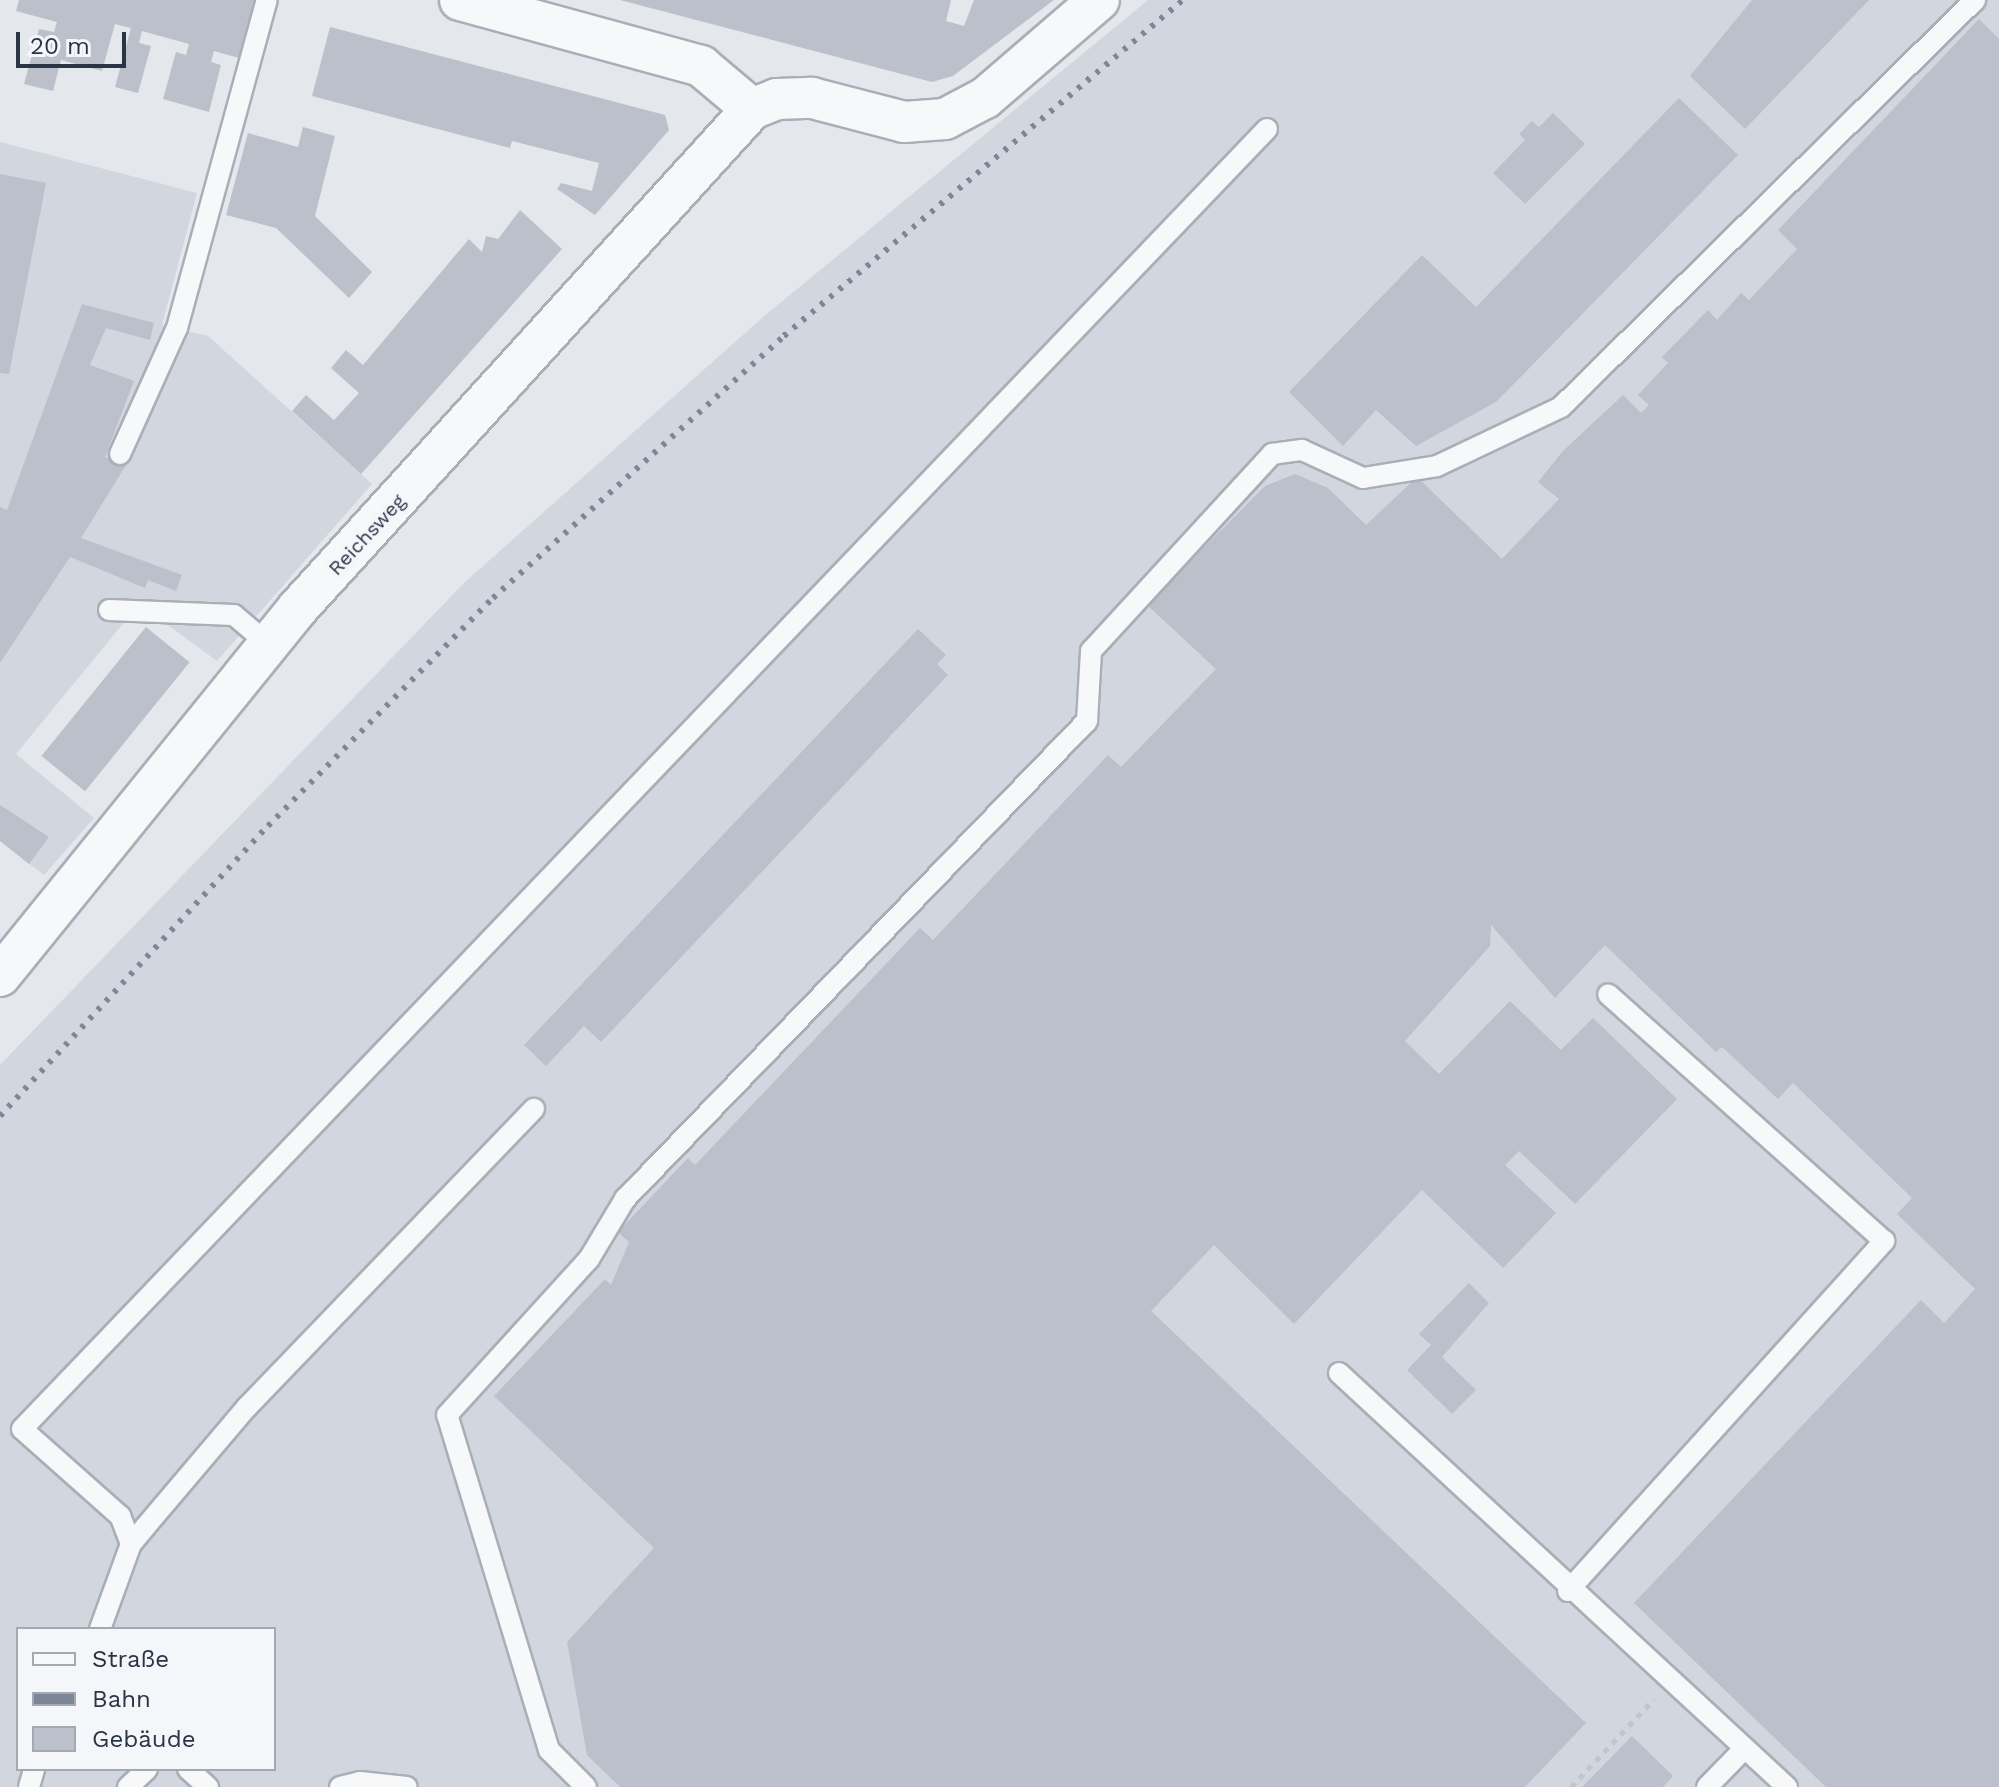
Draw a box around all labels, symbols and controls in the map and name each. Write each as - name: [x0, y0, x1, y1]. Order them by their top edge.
- scale bar: [20, 16, 130, 66]
- text: 20 m: [30, 32, 90, 60]
- street label: Reichsweg: [323, 490, 411, 580]
- legend: [16, 1627, 276, 1771]
- text: Straße: [92, 1645, 169, 1673]
- text: Bahn: [92, 1685, 151, 1713]
- text: Gebäude: [92, 1725, 196, 1753]

